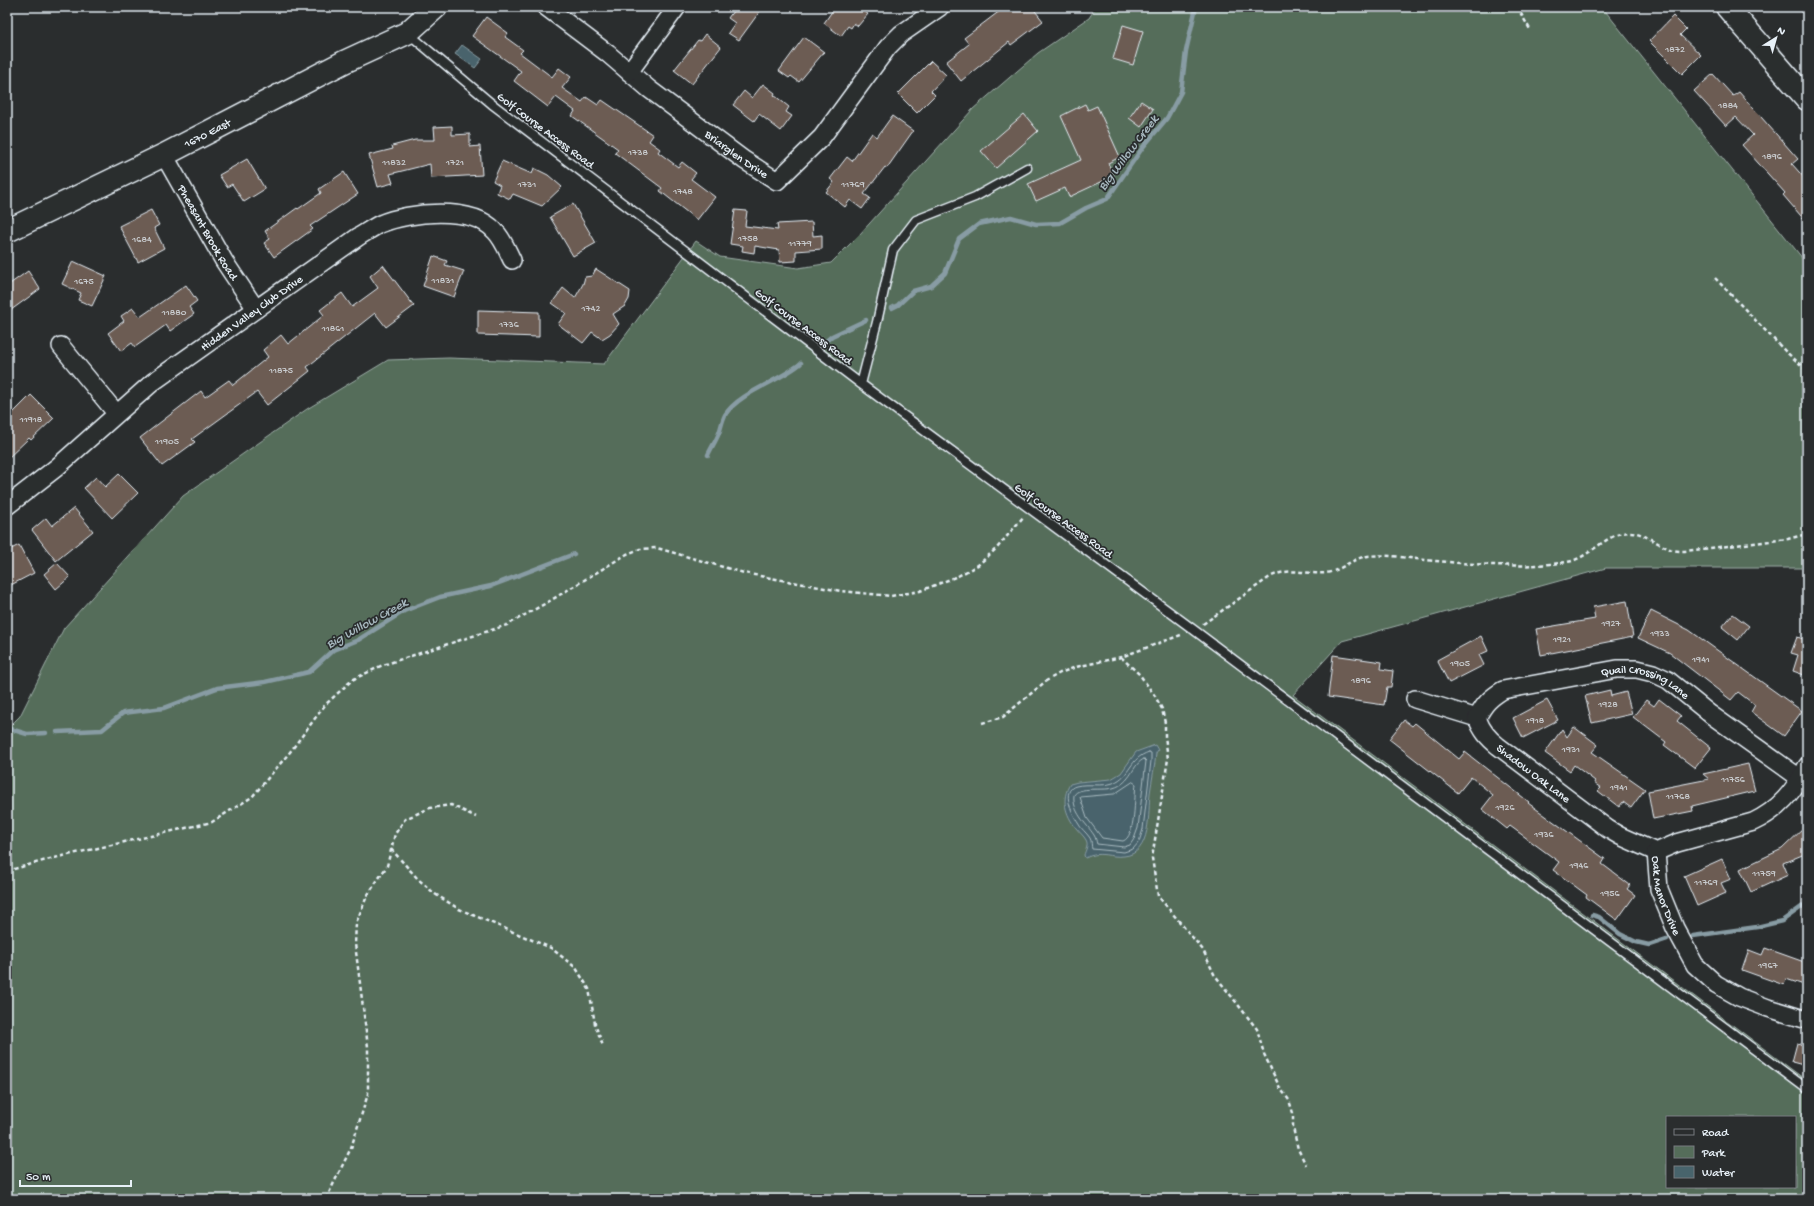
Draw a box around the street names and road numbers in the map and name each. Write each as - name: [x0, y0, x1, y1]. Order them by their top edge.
- street label: Golf Course Access Road: [493, 90, 597, 173]
- street label: 1670 East: [182, 116, 235, 153]
- street label: Briarglen Drive: [701, 128, 771, 183]
- street label: Pheasant Brook Road: [173, 182, 240, 284]
- street label: Hidden Valley Club Drive: [199, 273, 307, 355]
- street label: Golf Course Access Road: [751, 286, 855, 369]
- street label: Golf Course Access Road: [1011, 481, 1116, 563]
- street label: Quail Crossing Lane: [1600, 664, 1692, 704]
- street label: Shadow Oak Lane: [1493, 742, 1573, 807]
- street label: Oak Manor Drive: [1647, 855, 1683, 939]

